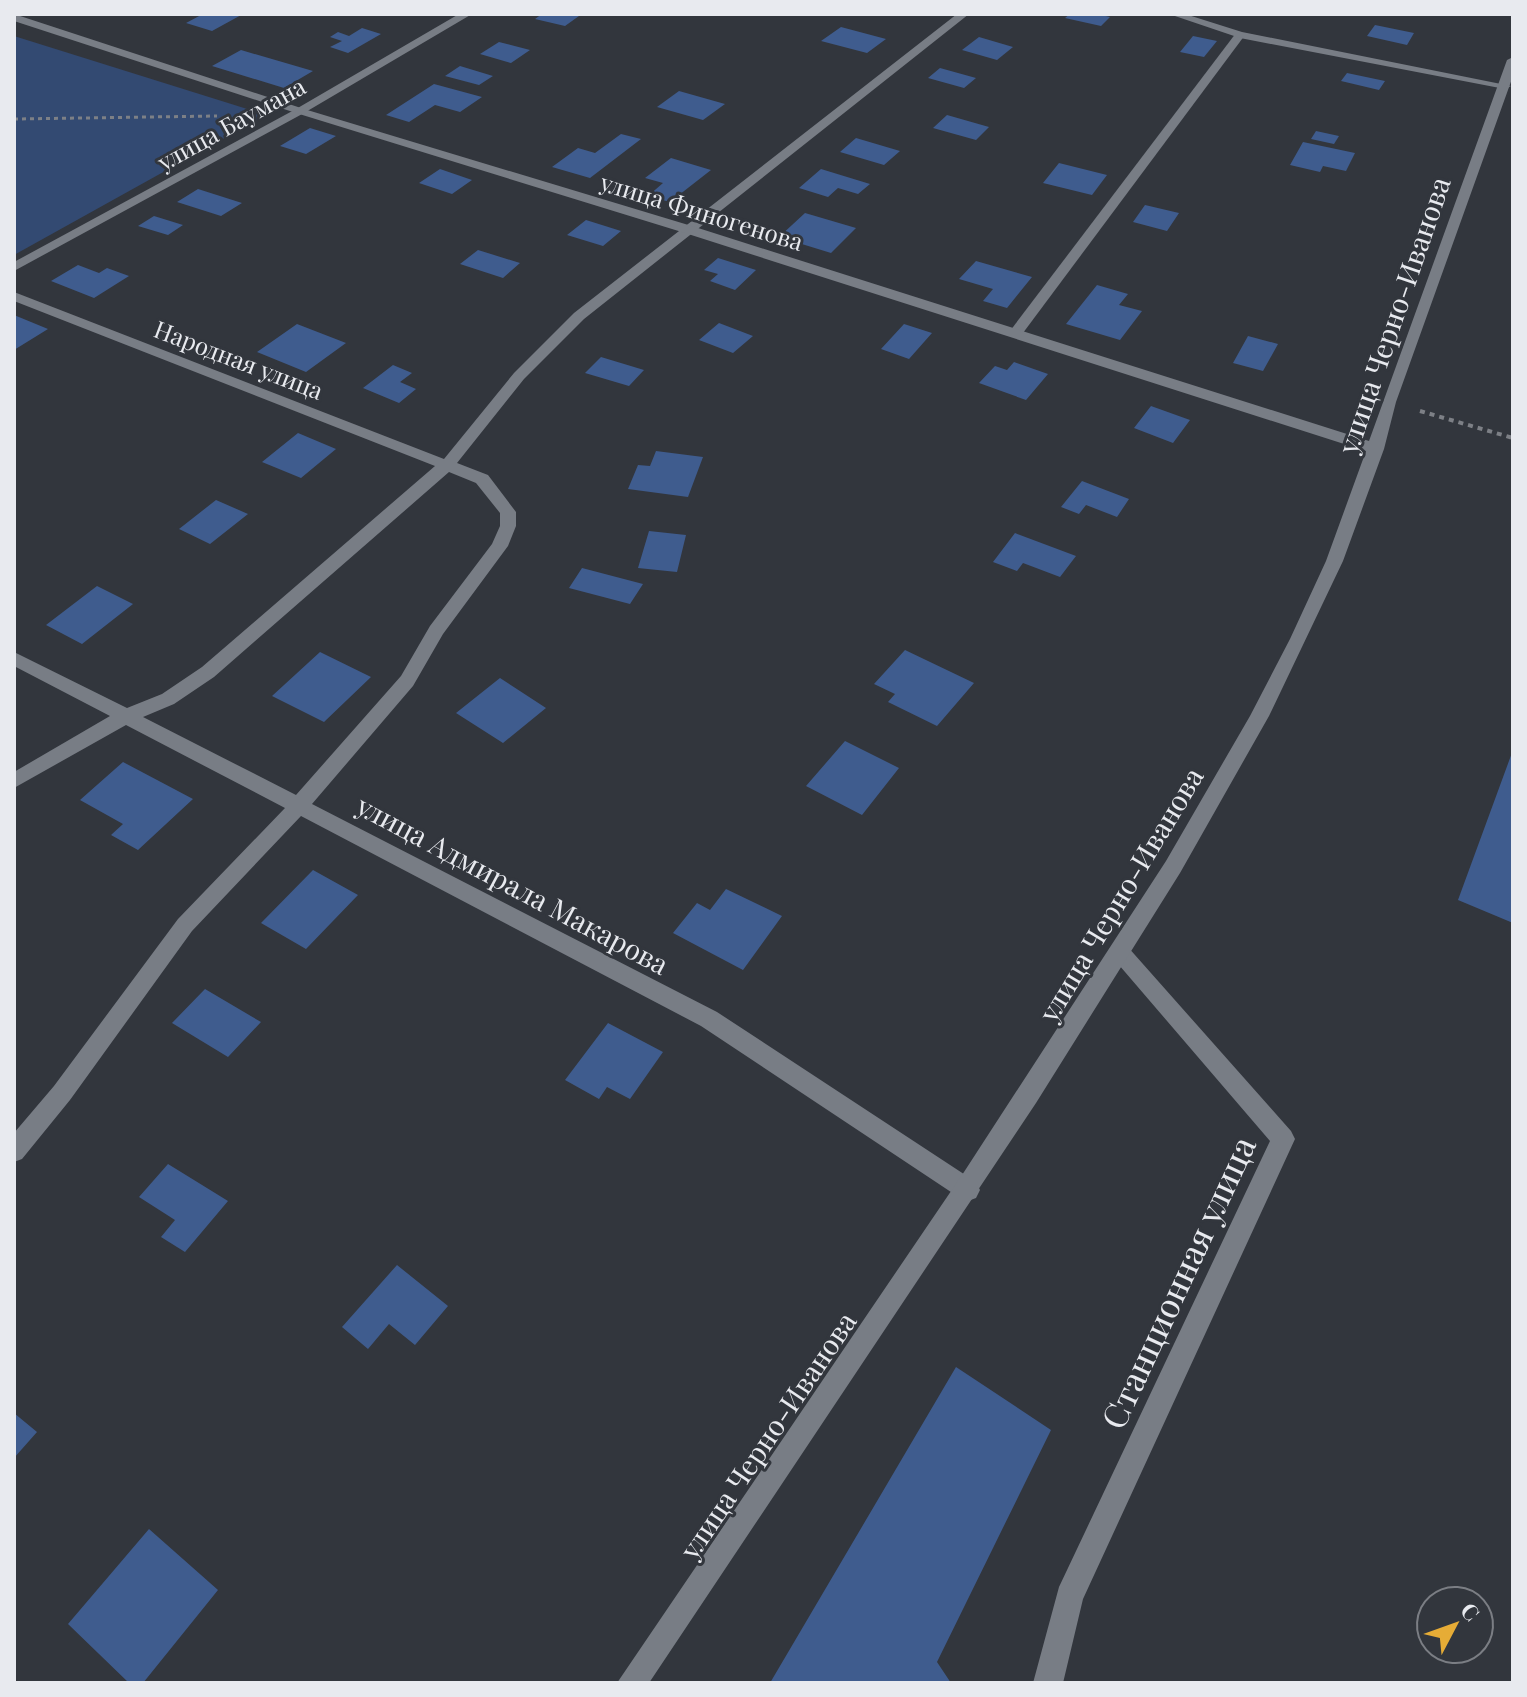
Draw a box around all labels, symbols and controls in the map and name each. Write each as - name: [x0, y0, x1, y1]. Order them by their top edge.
- street label: улица Баумана: [150, 69, 311, 177]
- street label: улица Финогенова: [596, 165, 807, 257]
- street label: улица Черно-Иванова: [1328, 172, 1458, 459]
- street label: Народная улица: [150, 312, 328, 406]
- street label: улица Черно-Иванова: [1029, 760, 1211, 1029]
- street label: улица Адмирала Макарова: [350, 785, 675, 982]
- street label: Станционная улица: [1089, 1128, 1265, 1436]
- street label: улица Черно-Иванова: [670, 1304, 864, 1567]
- north arrow: [1415, 1585, 1495, 1665]
- text: С: [1454, 1596, 1487, 1627]

